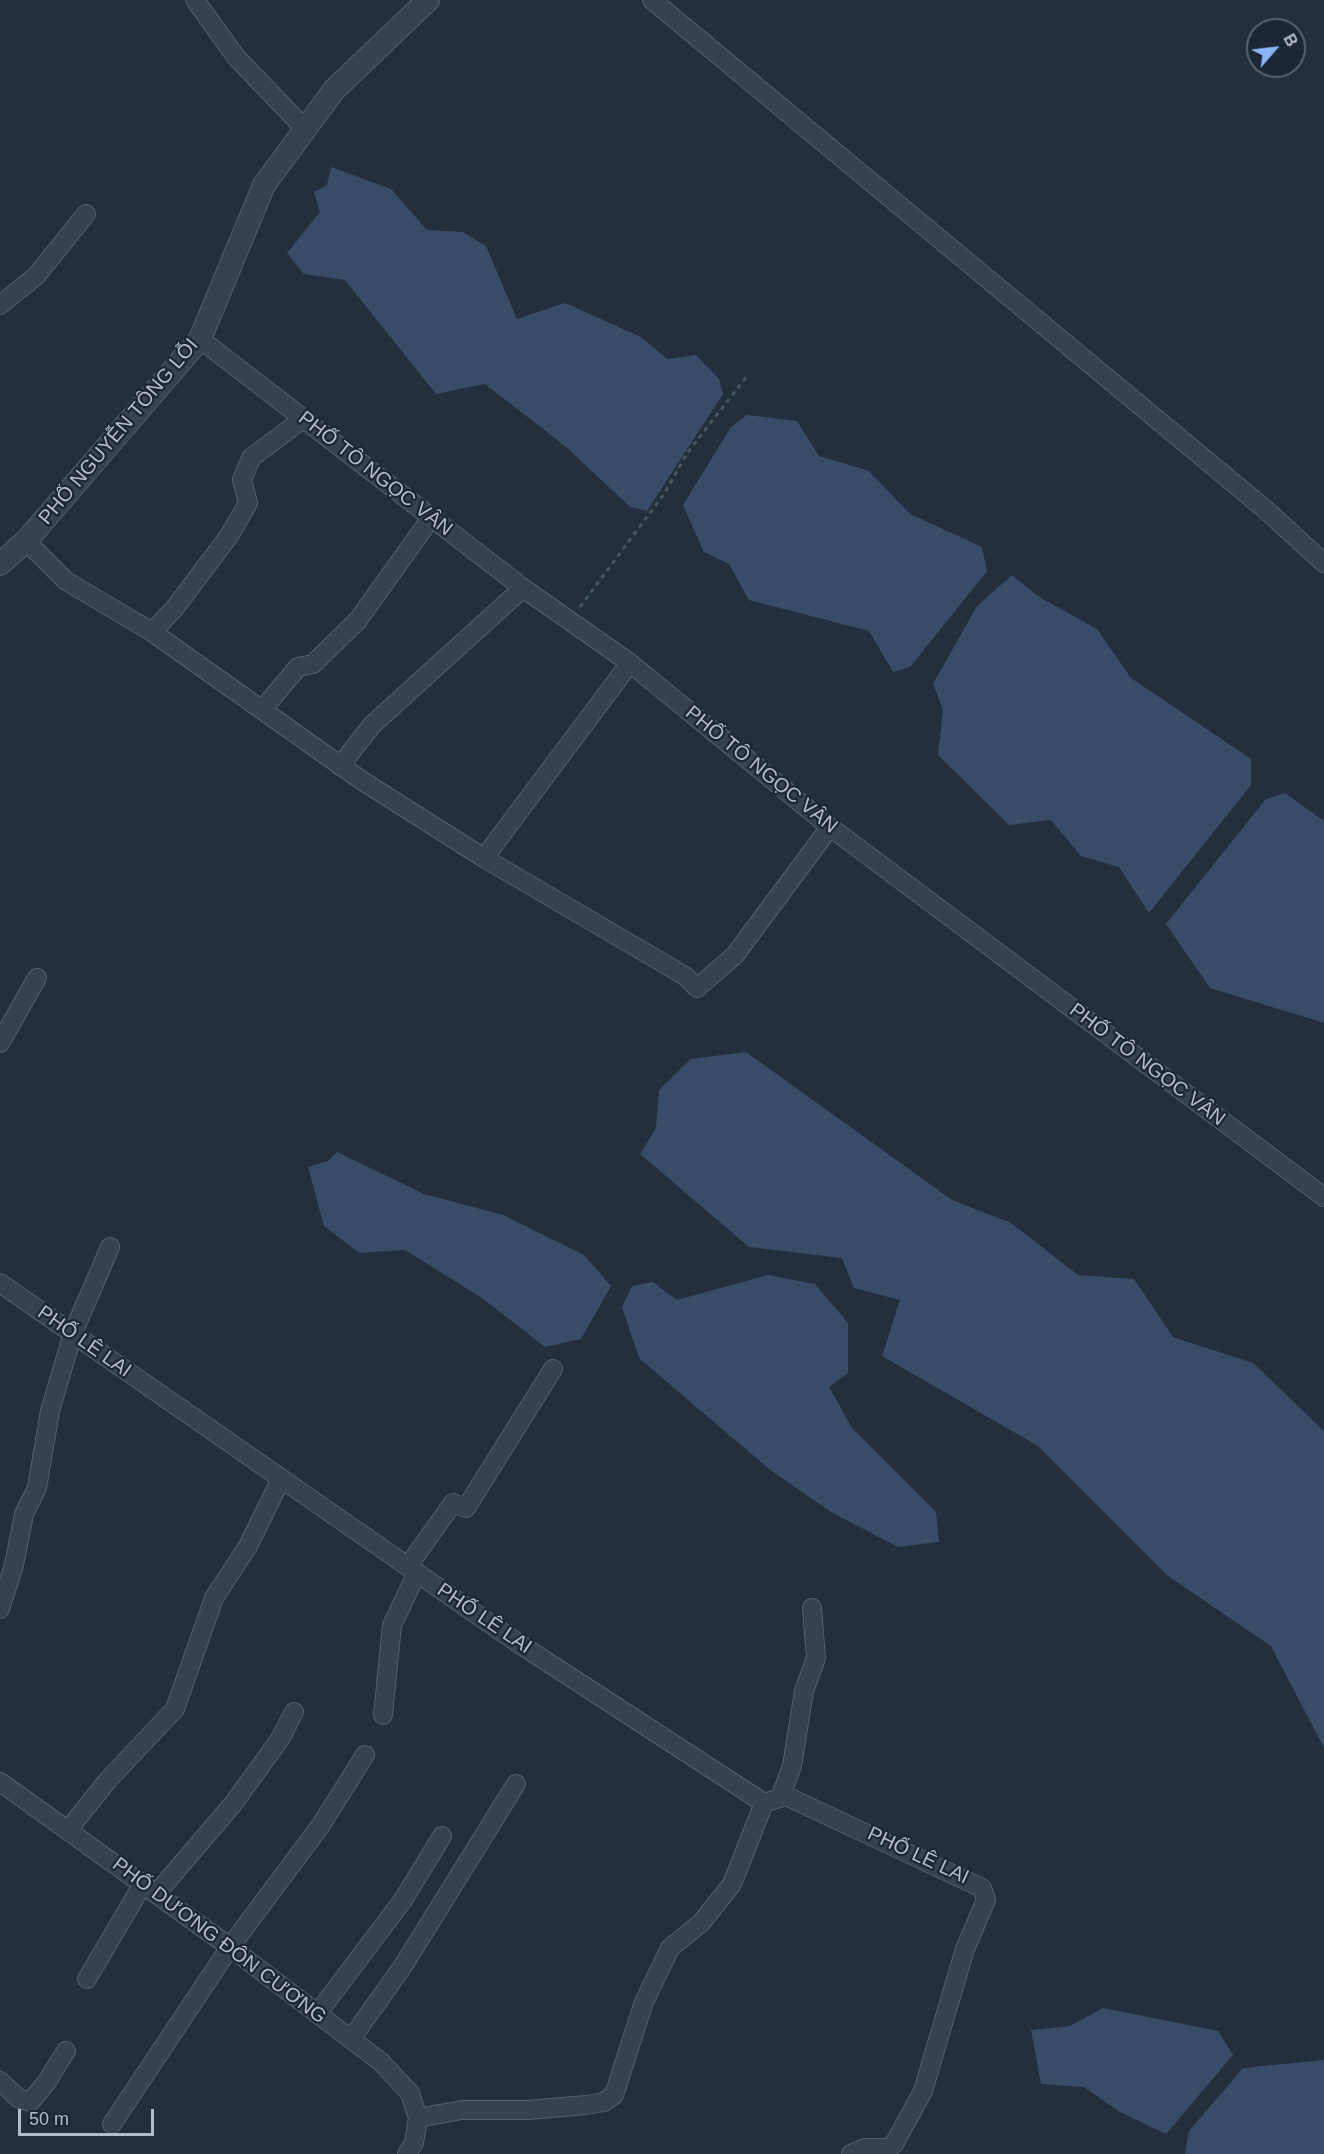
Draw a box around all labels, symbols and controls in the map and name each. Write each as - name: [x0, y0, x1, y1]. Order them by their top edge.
- north arrow: [1246, 18, 1306, 78]
- text: B: [1280, 31, 1301, 49]
- street label: PHỐ NGUYỄN TÔNG LỖI: [34, 334, 204, 530]
- street label: PHỐ TÔ NGỌC VÂN: [293, 406, 457, 542]
- street label: PHỐ TÔ NGỌC VÂN: [680, 701, 842, 839]
- street label: PHỐ TÔ NGỌC VÂN: [1064, 999, 1230, 1131]
- street label: PHỐ LÊ LAI: [32, 1301, 136, 1383]
- street label: PHỐ LÊ LAI: [432, 1579, 536, 1659]
- street label: PHỐ LÊ LAI: [864, 1822, 972, 1890]
- street label: PHỐ DƯƠNG ĐÔN CƯƠNG: [107, 1853, 331, 2029]
- scale bar: [21, 2097, 158, 2135]
- text: 50 m: [29, 2109, 69, 2129]

